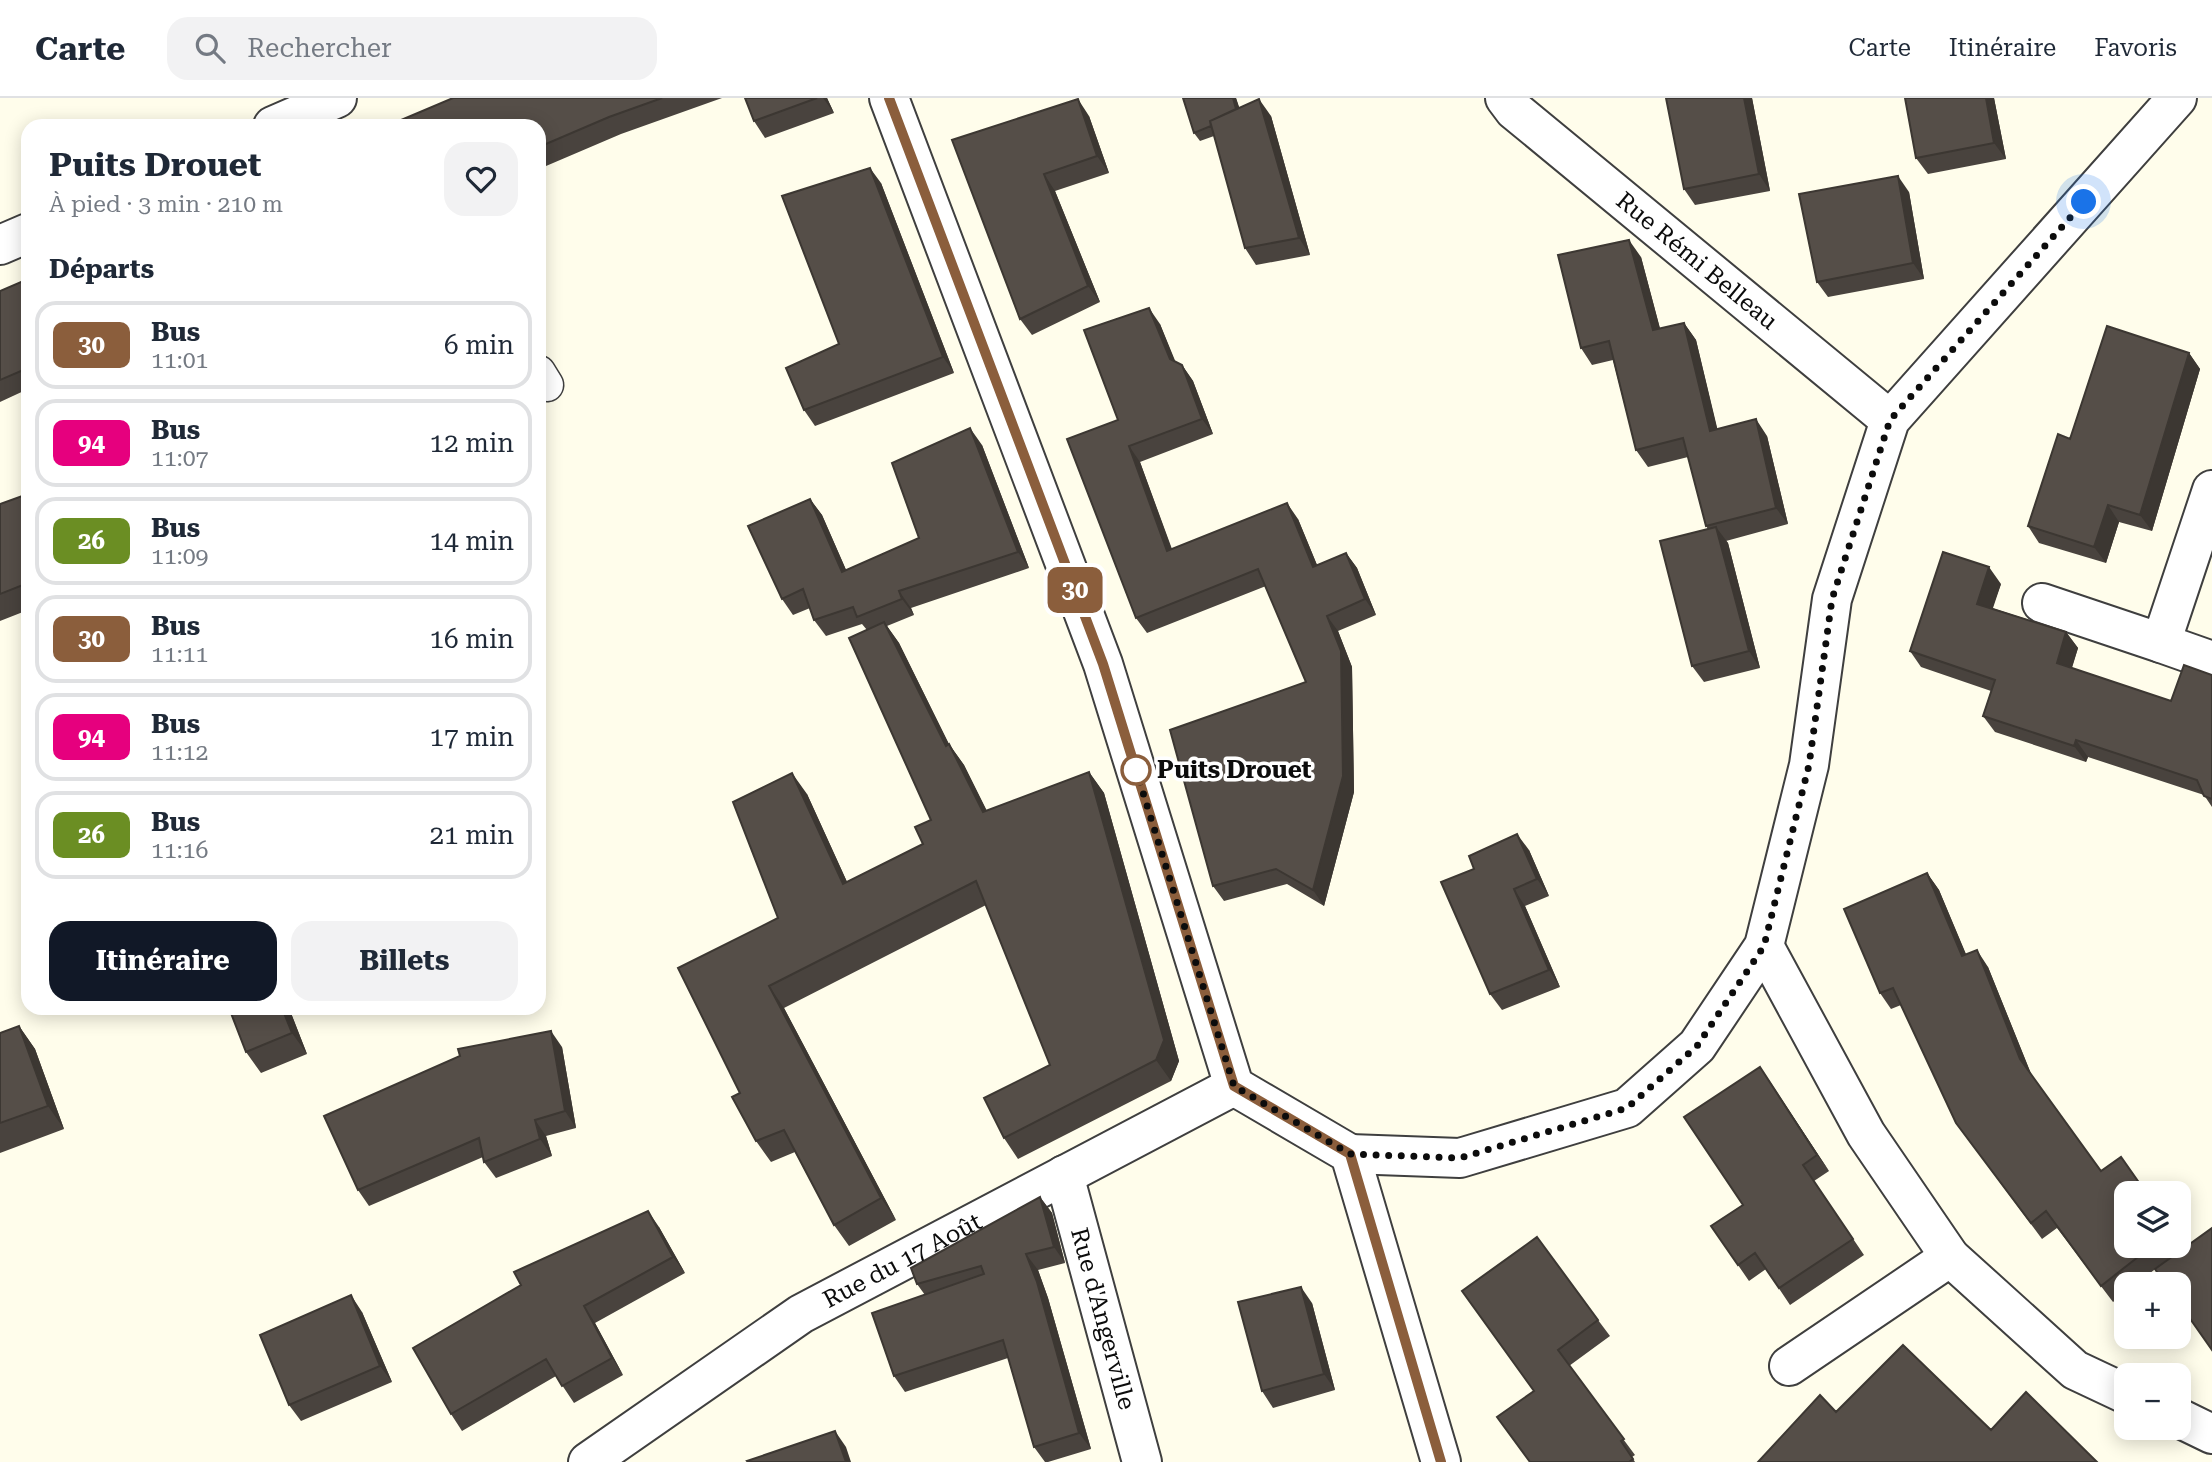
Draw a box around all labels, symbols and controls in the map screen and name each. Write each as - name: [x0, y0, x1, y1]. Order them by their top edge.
- search box: [167, 17, 657, 80]
- text: Carte: [35, 29, 125, 68]
- icon: search: [191, 29, 229, 67]
- text: Rechercher: [247, 33, 392, 63]
- text: Carte: [1849, 34, 1911, 62]
- text: Itinéraire: [1949, 34, 2056, 62]
- text: Favoris: [2094, 34, 2177, 62]
- button: heart: [444, 142, 518, 216]
- text: Puits Drouet: [49, 145, 261, 184]
- your location: [2066, 184, 2101, 219]
- street label: Rue Rémi Belleau: [1611, 186, 1783, 335]
- text: À pied · 3 min · 210 m: [49, 191, 283, 218]
- text: Départs: [49, 254, 154, 284]
- text: Bus: [151, 317, 200, 347]
- text: 6 min: [444, 330, 514, 360]
- text: 30: [78, 331, 105, 359]
- text: 11:01: [151, 347, 208, 374]
- text: Bus: [151, 415, 200, 445]
- text: 12 min: [430, 428, 514, 458]
- text: 94: [78, 429, 105, 457]
- text: 11:07: [151, 445, 208, 472]
- text: Bus: [151, 513, 200, 543]
- text: 14 min: [430, 526, 514, 556]
- text: 26: [78, 527, 105, 555]
- text: 11:09: [151, 543, 208, 570]
- line badge: 30: [1044, 567, 1106, 613]
- text: 30: [1062, 576, 1088, 604]
- text: Bus: [151, 611, 200, 641]
- text: 16 min: [430, 624, 514, 654]
- text: 30: [78, 625, 105, 653]
- text: 11:11: [151, 641, 208, 668]
- text: Bus: [151, 709, 200, 739]
- text: 17 min: [430, 722, 514, 752]
- text: 94: [78, 723, 105, 751]
- text: 11:12: [151, 739, 208, 766]
- marker: Puits Drouet: [1121, 755, 1151, 785]
- place label: Puits Drouet: [1157, 756, 1312, 784]
- text: Bus: [151, 807, 200, 837]
- text: 21 min: [430, 820, 514, 850]
- text: 26: [78, 821, 105, 849]
- text: 11:16: [151, 837, 208, 864]
- button: Itinéraire: [49, 921, 277, 1001]
- button: Billets: [291, 921, 518, 1001]
- map controls: [2114, 1181, 2191, 1440]
- button: layers: [2114, 1181, 2191, 1258]
- street label: Rue du 17 Août: [818, 1207, 987, 1314]
- street label: Rue d'Angerville: [1065, 1225, 1141, 1413]
- button: +: [2114, 1272, 2191, 1349]
- button: −: [2114, 1363, 2191, 1440]

